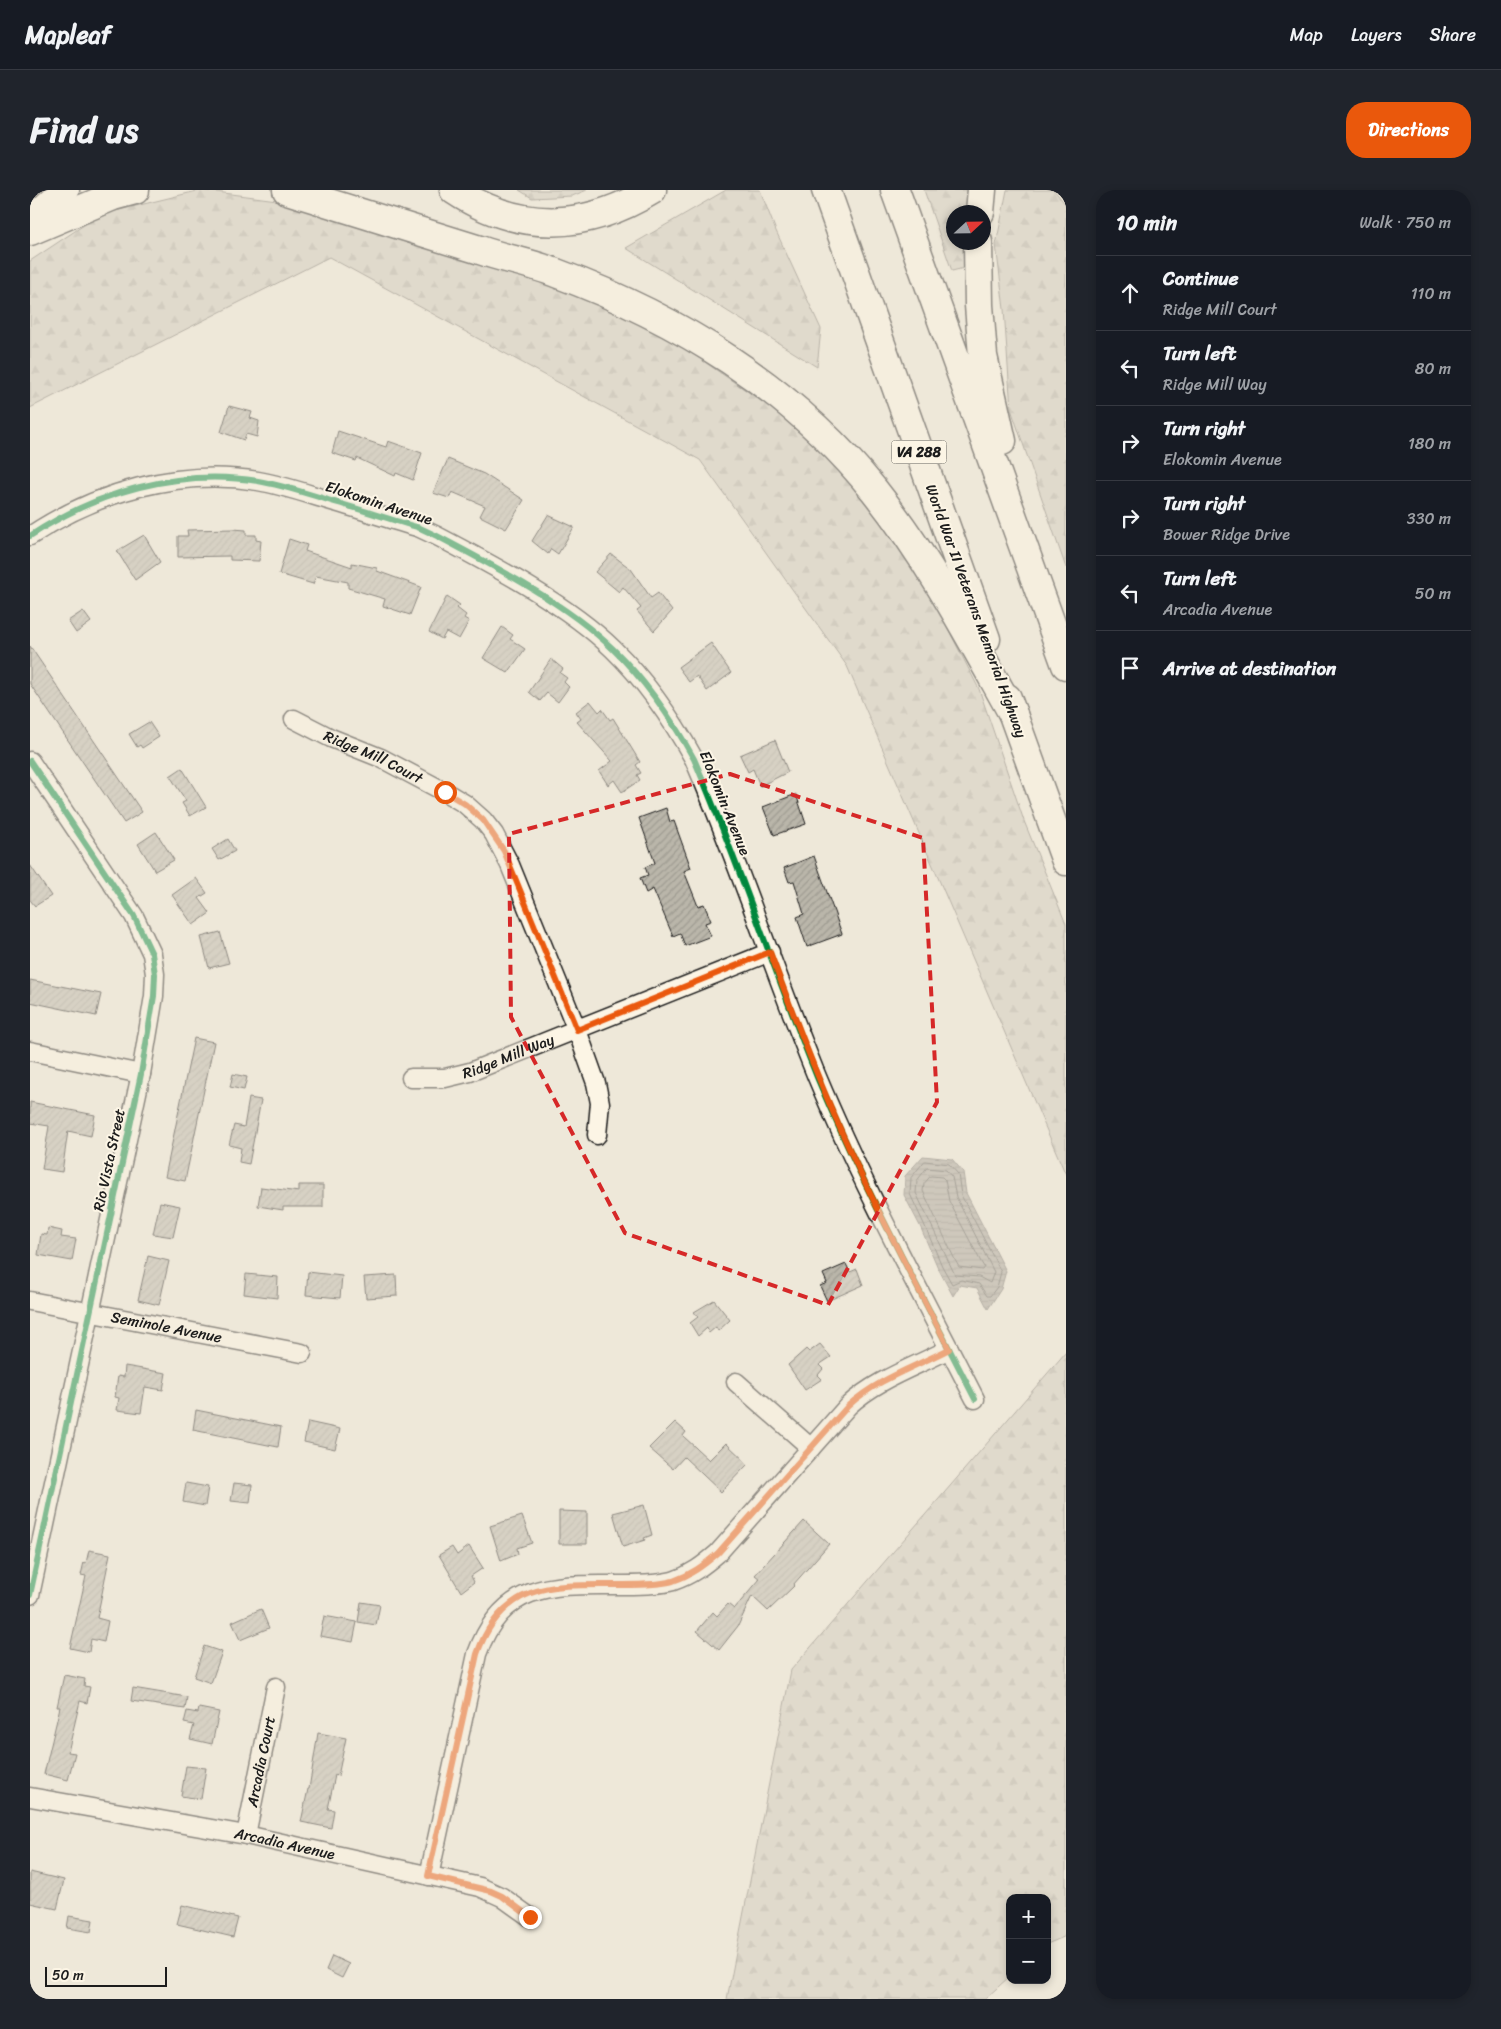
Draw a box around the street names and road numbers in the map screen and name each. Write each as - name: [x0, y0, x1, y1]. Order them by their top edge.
- road number: VA 288: [892, 440, 946, 464]
- street label: Elokomin Avenue: [322, 473, 436, 533]
- street label: World War II Veterans Memorial Highway: [918, 480, 1034, 742]
- street label: Ridge Mill Court: [319, 723, 428, 791]
- street label: Elokomin Avenue: [692, 746, 758, 860]
- street label: Ridge Mill Way: [460, 1026, 558, 1086]
- street label: Rio Vista Street: [85, 1106, 133, 1214]
- street label: Seminole Avenue: [109, 1304, 225, 1350]
- street label: Arcadia Court: [239, 1713, 283, 1810]
- street label: Arcadia Avenue: [231, 1820, 338, 1867]

